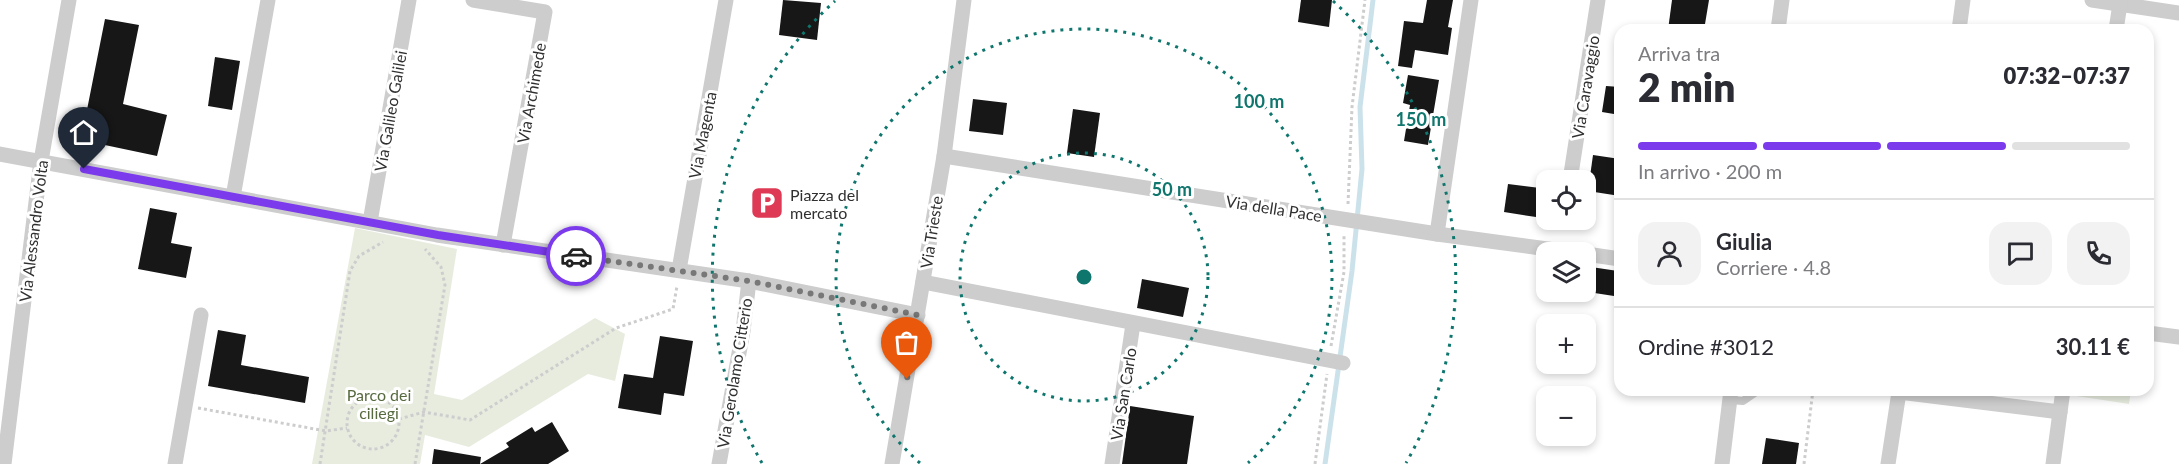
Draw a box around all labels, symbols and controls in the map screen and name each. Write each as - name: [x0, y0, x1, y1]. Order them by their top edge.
- street label: Via Caravaggio: [1567, 34, 1603, 140]
- street label: Via Archimede: [513, 41, 549, 145]
- text: Arriva tra: [1638, 41, 1720, 65]
- street label: Via Galileo Galilei: [370, 49, 410, 173]
- text: 07:32–07:37: [2004, 62, 2130, 89]
- text: 2 min: [1638, 64, 1735, 110]
- street label: Via Magenta: [684, 90, 720, 180]
- text: 100 m: [1234, 90, 1284, 112]
- pin: [58, 107, 109, 169]
- text: 150 m: [1396, 108, 1446, 130]
- icon: home: [67, 116, 100, 149]
- street label: Via Alessandro Volta: [15, 159, 51, 303]
- text: In arrivo · 200 m: [1638, 159, 1782, 183]
- map controls: [1536, 170, 1596, 446]
- button: locate: [1536, 170, 1596, 230]
- text: 50 m: [1152, 178, 1192, 200]
- parking icon: Piazza del mercato: [749, 185, 785, 221]
- place label: Piazza del mercato: [790, 185, 859, 222]
- street label: Via della Pace: [1225, 191, 1323, 225]
- street label: Via Trieste: [916, 194, 946, 270]
- button: person: [1638, 222, 1701, 285]
- button: chat: [1989, 222, 2052, 285]
- button: phone: [2067, 222, 2130, 285]
- courier: [546, 226, 606, 286]
- text: Giulia: [1716, 228, 1772, 255]
- icon: car: [560, 240, 593, 273]
- button: layers: [1536, 242, 1596, 302]
- text: Corriere · 4.8: [1716, 255, 1831, 279]
- centre of rings: [1074, 267, 1094, 287]
- street label: Via Gerolamo Citterio: [713, 296, 755, 450]
- button: +: [1536, 314, 1596, 374]
- pin: [881, 317, 932, 379]
- icon: bag: [890, 326, 923, 359]
- text: Ordine #3012: [1638, 333, 1774, 360]
- text: 30.11 €: [2056, 333, 2130, 360]
- street label: Via San Carlo: [1106, 346, 1140, 442]
- park label: Parco dei ciliegi: [347, 385, 411, 422]
- button: −: [1536, 386, 1596, 446]

